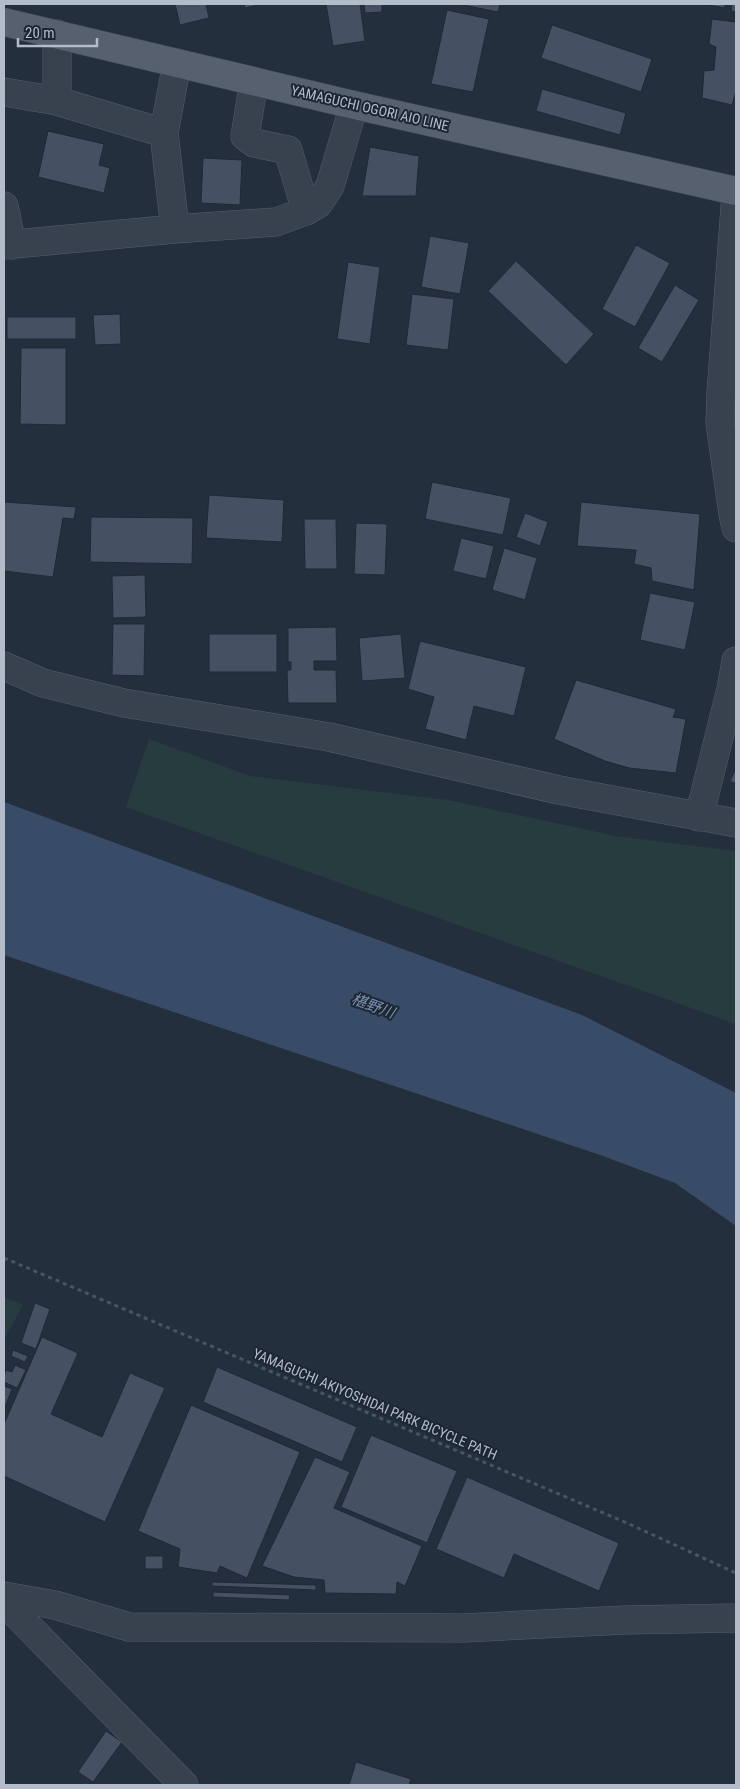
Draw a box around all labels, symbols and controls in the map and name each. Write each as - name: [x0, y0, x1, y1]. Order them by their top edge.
- scale bar: [18, 15, 96, 47]
- text: 20 m: [25, 24, 55, 42]
- street label: YAMAGUCHI OGORI AIO LINE: [290, 82, 450, 134]
- water label: 椹野川: [349, 990, 399, 1023]
- street label: YAMAGUCHI AKIYOSHIDAI PARK BICYCLE PATH: [250, 1345, 500, 1463]

